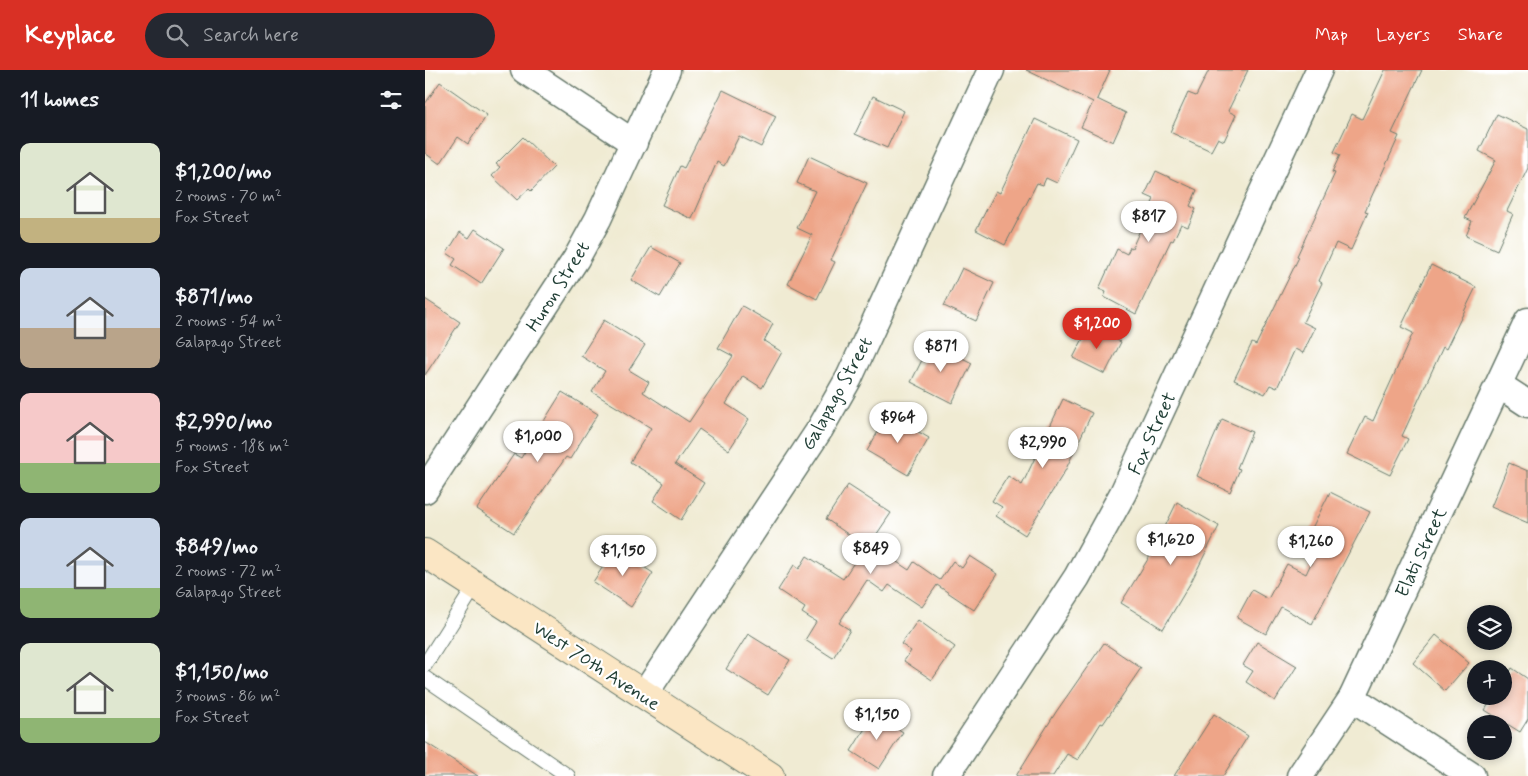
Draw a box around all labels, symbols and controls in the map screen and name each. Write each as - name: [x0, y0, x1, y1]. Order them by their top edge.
- search box: [145, 13, 495, 58]
- text: Keyplace: [25, 20, 115, 51]
- icon: search: [163, 21, 191, 49]
- text: Search here: [203, 23, 299, 48]
- text: Map: [1315, 23, 1348, 47]
- text: Layers: [1376, 23, 1430, 47]
- text: Share: [1458, 23, 1503, 47]
- text: 11 homes: [20, 86, 99, 114]
- icon: filters: [377, 86, 405, 114]
- text: $1,200/mo: [175, 158, 272, 186]
- icon: home: [60, 163, 120, 223]
- text: 2 rooms · 70 m²: [175, 186, 282, 207]
- pin: $817: [1119, 200, 1179, 243]
- text: $817: [1132, 206, 1166, 227]
- text: Fox Street: [175, 207, 249, 228]
- street label: Huron Street: [521, 237, 596, 337]
- text: $871/mo: [175, 283, 253, 311]
- icon: home: [60, 288, 120, 348]
- pin: $1,200: [1056, 308, 1138, 350]
- text: 2 rooms · 54 m²: [175, 311, 282, 332]
- text: $1,200: [1073, 313, 1121, 334]
- pin: $871: [911, 330, 971, 373]
- text: Galapago Street: [175, 332, 281, 353]
- street label: Galapago Street: [796, 332, 880, 455]
- text: $871: [925, 336, 957, 357]
- street label: Fox Street: [1122, 388, 1182, 479]
- pin: $964: [868, 402, 928, 444]
- text: $964: [880, 407, 916, 428]
- text: $2,990/mo: [175, 408, 272, 436]
- icon: home: [60, 413, 120, 473]
- pin: $1,000: [497, 420, 579, 463]
- text: $1,000: [514, 426, 562, 447]
- pin: $2,990: [1002, 426, 1084, 469]
- text: $2,990: [1019, 432, 1067, 453]
- text: 5 rooms · 188 m²: [175, 436, 289, 457]
- text: Fox Street: [175, 457, 249, 478]
- street label: Elati Street: [1390, 504, 1453, 601]
- pin: $1,620: [1130, 524, 1212, 566]
- pin: $1,260: [1270, 526, 1352, 568]
- text: $1,620: [1147, 529, 1195, 550]
- text: $1,260: [1289, 531, 1333, 552]
- pin: $849: [841, 532, 901, 575]
- text: $849/mo: [175, 533, 258, 561]
- pin: $1,150: [582, 534, 664, 577]
- icon: home: [60, 538, 120, 598]
- text: $849: [853, 538, 889, 559]
- text: $1,150: [601, 540, 645, 561]
- text: 2 rooms · 72 m²: [175, 561, 281, 582]
- text: Galapago Street: [175, 582, 281, 603]
- map controls: [1467, 605, 1512, 760]
- button: layers: [1467, 605, 1512, 650]
- street label: West 70th Avenue: [528, 616, 665, 717]
- text: $1,150/mo: [175, 658, 269, 686]
- button: +: [1467, 660, 1512, 705]
- icon: home: [60, 663, 120, 723]
- text: 3 rooms · 86 m²: [175, 686, 280, 707]
- pin: $1,150: [836, 698, 918, 741]
- text: $1,150: [855, 704, 899, 725]
- text: Fox Street: [175, 707, 249, 728]
- button: −: [1467, 715, 1512, 760]

